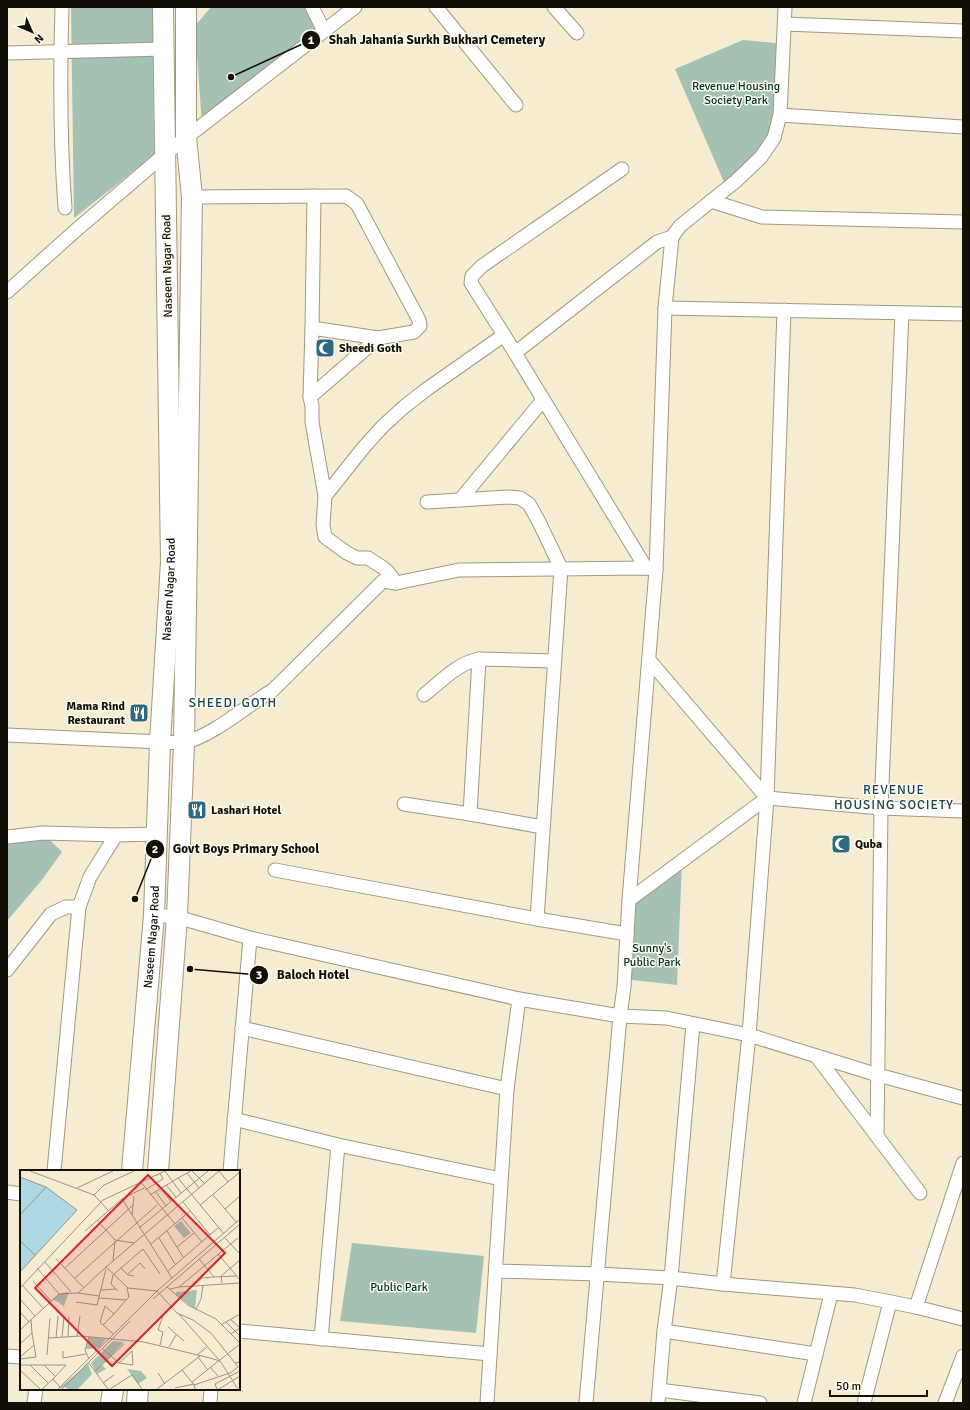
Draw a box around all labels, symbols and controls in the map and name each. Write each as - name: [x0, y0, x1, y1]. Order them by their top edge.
- north arrow: [12, 12, 52, 52]
- callout: Shah Jahania Surkh Bukhari Cemetery: [301, 27, 554, 52]
- text: N: [31, 31, 46, 46]
- text: Shah Jahania Surkh Bukhari Cemetery: [329, 32, 546, 48]
- text: 1: [308, 33, 315, 48]
- park label: Revenue Housing Society Park: [692, 79, 780, 108]
- street label: Naseem Nagar Road: [159, 214, 176, 318]
- mosque icon: Sheedi Goth: [314, 337, 336, 359]
- place label: Sheedi Goth: [339, 341, 402, 356]
- street label: Naseem Nagar Road: [159, 538, 179, 641]
- district label: SHEEDI GOTH: [189, 695, 277, 711]
- place label: Mama Rind Restaurant: [66, 699, 126, 728]
- restaurant icon: Mama Rind Restaurant: [128, 702, 150, 724]
- district label: REVENUE HOUSING SOCIETY: [834, 782, 954, 813]
- restaurant icon: Lashari Hotel: [186, 799, 208, 821]
- place label: Lashari Hotel: [211, 803, 281, 818]
- mosque icon: Quba: [830, 833, 852, 855]
- callout: Govt Boys Primary School: [145, 836, 327, 861]
- place label: Quba: [855, 837, 882, 852]
- text: Govt Boys Primary School: [173, 841, 319, 857]
- text: 2: [152, 842, 158, 857]
- street label: Naseem Nagar Road: [141, 885, 163, 989]
- park label: Sunny's Public Park: [623, 941, 681, 970]
- callout: Baloch Hotel: [249, 962, 357, 987]
- text: Baloch Hotel: [277, 967, 349, 983]
- text: 3: [256, 968, 262, 983]
- inset map: [20, 1170, 240, 1390]
- park label: Public Park: [370, 1280, 428, 1295]
- scale bar: [830, 1372, 927, 1398]
- text: 50 m: [836, 1379, 861, 1394]

